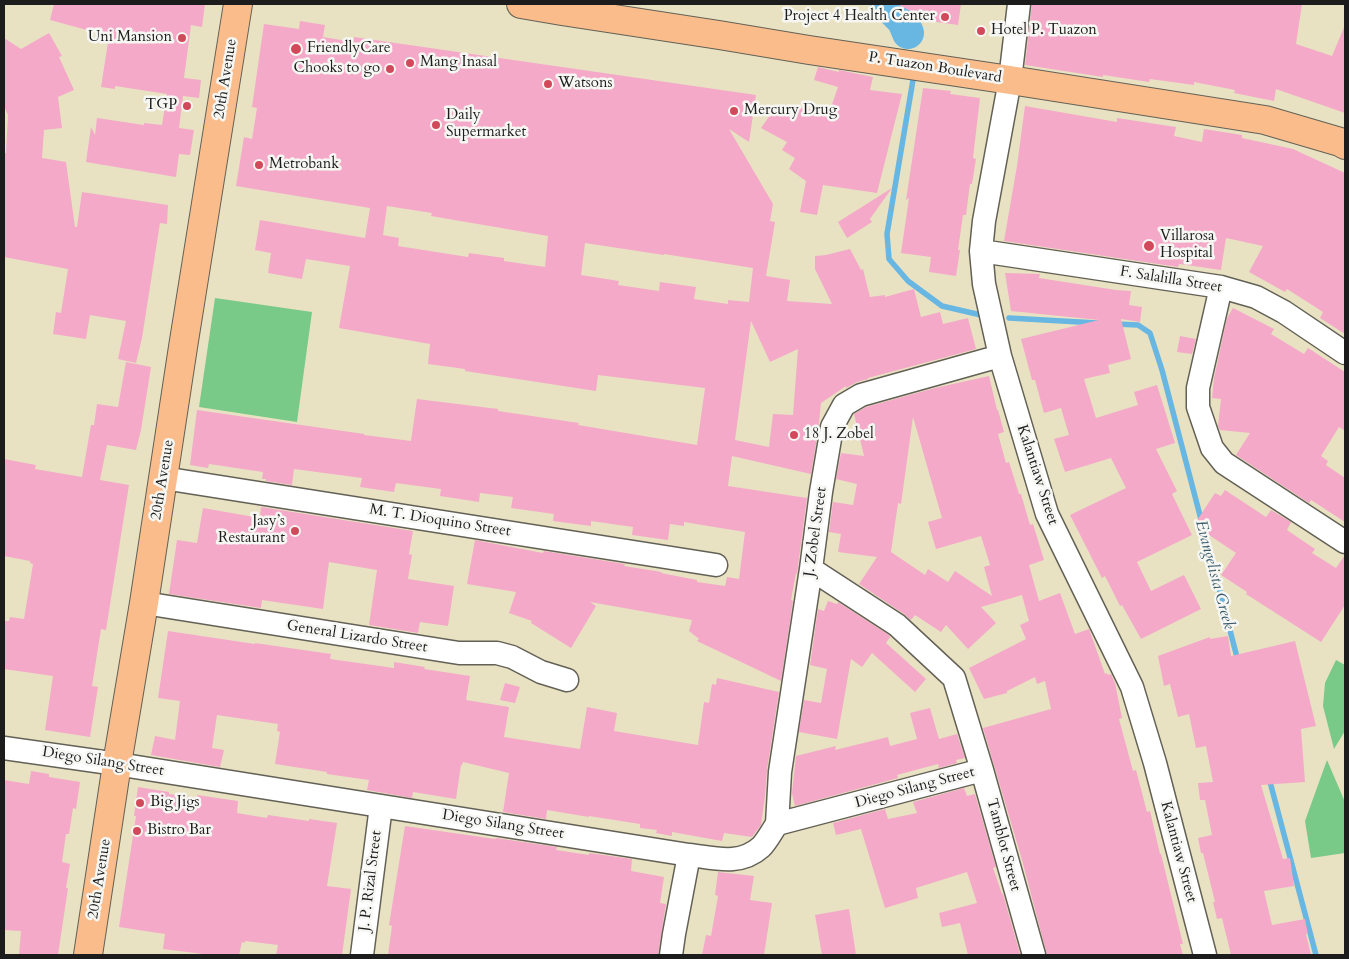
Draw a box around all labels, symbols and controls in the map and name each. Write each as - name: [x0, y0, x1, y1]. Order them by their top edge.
- place label: Project 4 Health Center: [784, 8, 935, 26]
- marker: Project 4 Health Center: [939, 11, 951, 23]
- place label: Hotel P. Tuazon: [991, 22, 1097, 40]
- marker: Hotel P. Tuazon: [975, 25, 987, 37]
- place label: Uni Mansion: [88, 29, 172, 47]
- marker: Uni Mansion: [176, 32, 188, 44]
- street label: 20th Avenue: [211, 38, 241, 120]
- place label: FriendlyCare: [307, 40, 391, 58]
- marker: FriendlyCare: [289, 42, 303, 56]
- street label: P. Tuazon Boulevard: [867, 49, 1003, 87]
- place label: Mang Inasal: [420, 54, 497, 72]
- marker: Mang Inasal: [404, 57, 416, 69]
- place label: Chooks to go: [294, 60, 380, 78]
- marker: Chooks to go: [384, 63, 396, 75]
- place label: Watsons: [558, 75, 612, 93]
- marker: Watsons: [542, 78, 554, 90]
- place label: TGP: [145, 97, 177, 115]
- marker: TGP: [181, 100, 193, 112]
- place label: Mercury Drug: [744, 102, 837, 120]
- marker: Mercury Drug: [728, 105, 740, 117]
- place label: Daily Supermarket: [446, 107, 526, 142]
- marker: Daily Supermarket: [430, 119, 442, 131]
- place label: Metrobank: [269, 156, 339, 174]
- marker: Metrobank: [253, 159, 265, 171]
- place label: Villarosa Hospital: [1160, 228, 1214, 263]
- marker: Villarosa Hospital: [1142, 239, 1156, 253]
- street label: F. Salalilla Street: [1119, 263, 1223, 297]
- street label: Kalantiaw Street: [1012, 423, 1062, 527]
- place label: 18 J. Zobel: [804, 426, 874, 444]
- marker: 18 J. Zobel: [788, 429, 800, 441]
- street label: 20th Avenue: [148, 439, 178, 521]
- street label: J. Zobel Street: [801, 486, 831, 578]
- street label: M. T. Dioquino Street: [368, 501, 512, 541]
- place label: Jasy’s Restaurant: [218, 513, 285, 548]
- water label: Evangelista Creek: [1190, 518, 1238, 632]
- marker: Jasy’s Restaurant: [289, 525, 301, 537]
- street label: General Lizardo Street: [285, 617, 429, 657]
- street label: Diego Silang Street: [41, 744, 165, 780]
- street label: Diego Silang Street: [853, 763, 977, 813]
- place label: Big Jigs: [150, 794, 200, 812]
- marker: Big Jigs: [134, 797, 146, 809]
- street label: Tamblot Street: [982, 797, 1024, 893]
- street label: Kalantiaw Street: [1156, 799, 1200, 905]
- street label: Diego Silang Street: [441, 807, 565, 843]
- place label: Bistro Bar: [147, 822, 211, 840]
- marker: Bistro Bar: [131, 825, 143, 837]
- street label: J. P. Rizal Street: [356, 830, 386, 932]
- street label: 20th Avenue: [85, 838, 115, 920]

